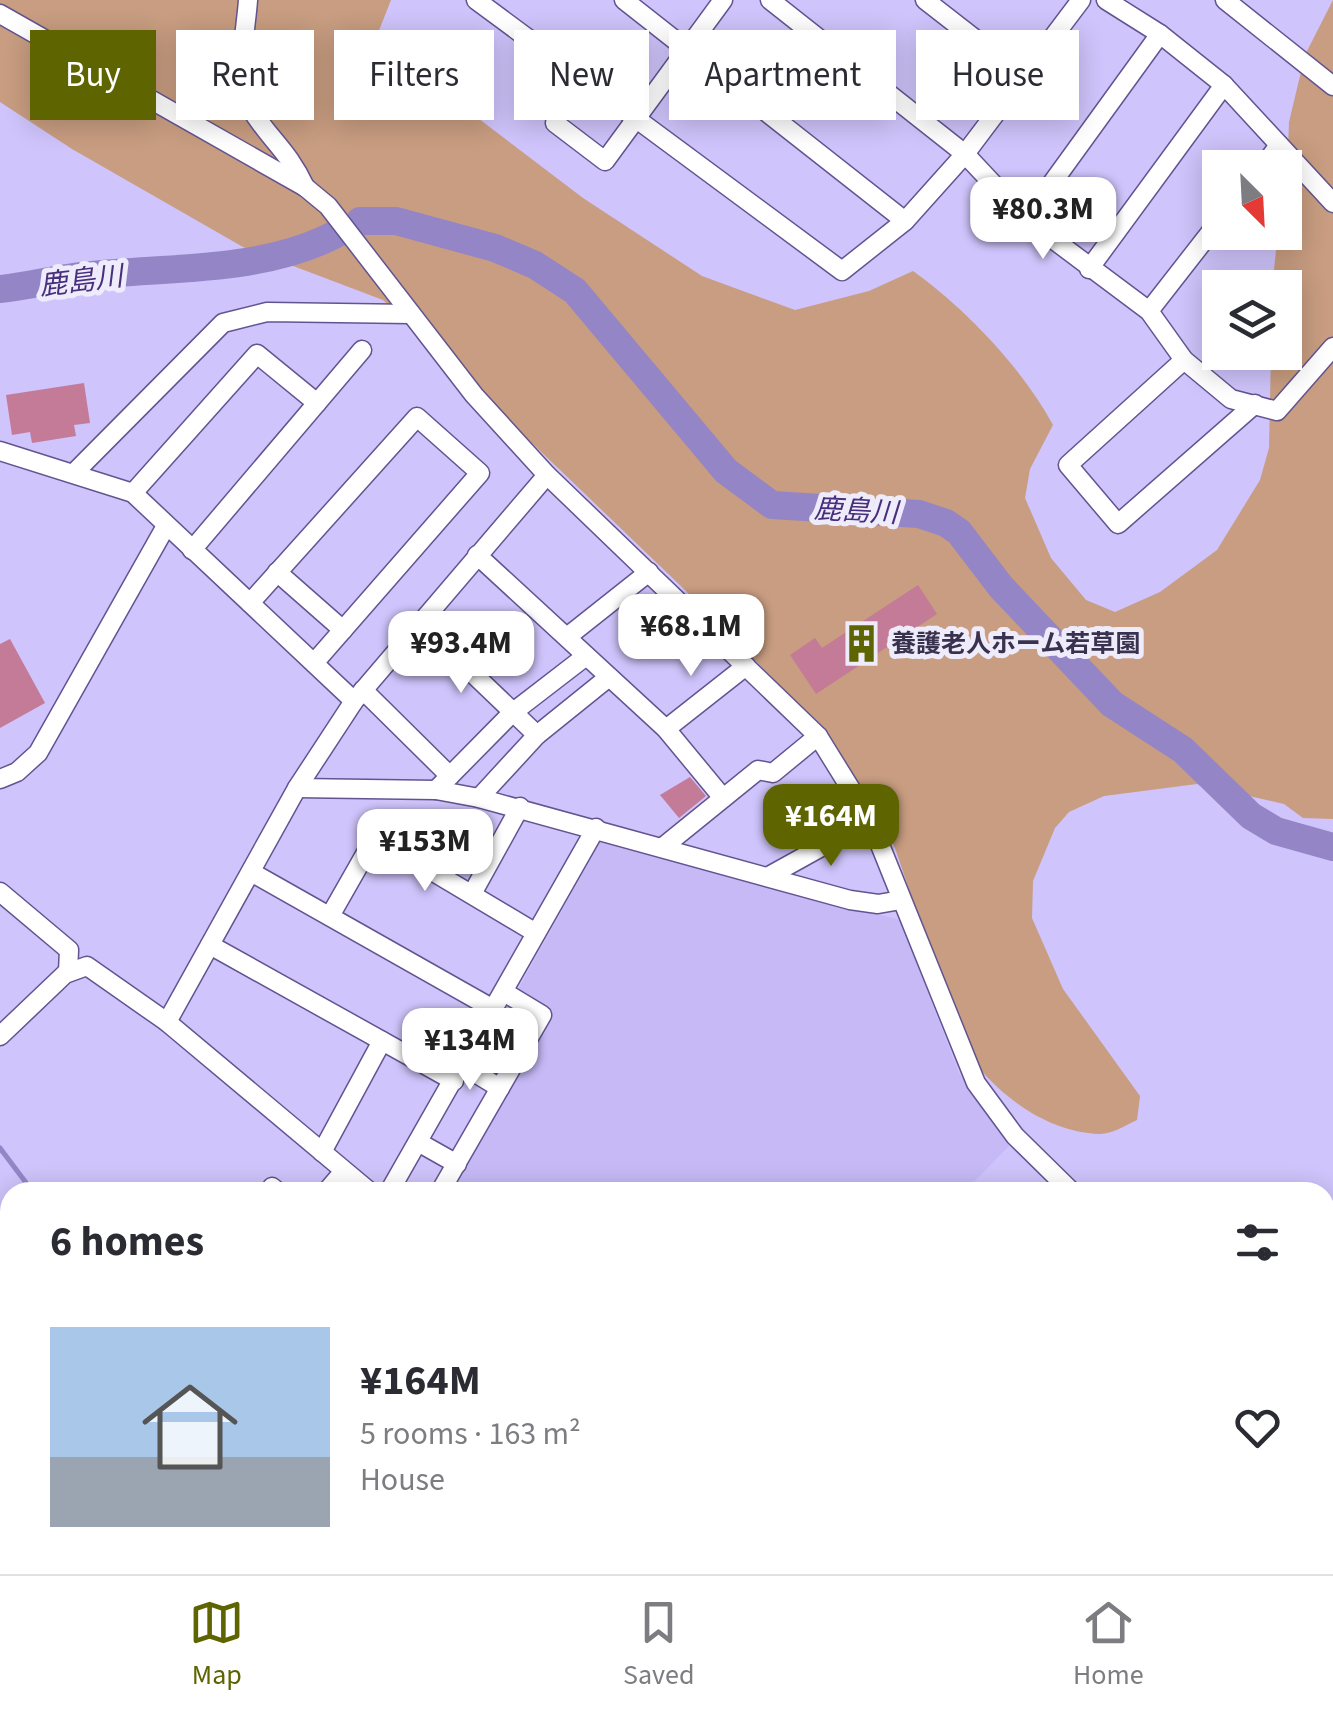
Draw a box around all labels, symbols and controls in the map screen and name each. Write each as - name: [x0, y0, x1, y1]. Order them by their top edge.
- chip: Buy: [30, 30, 156, 120]
- chip: Rent: [176, 30, 314, 120]
- chip: Filters: [334, 30, 494, 120]
- chip: New: [514, 30, 649, 120]
- chip: Apartment: [669, 30, 896, 120]
- chip: House: [916, 30, 1079, 120]
- north arrow: [1202, 150, 1302, 250]
- map controls: [1202, 150, 1302, 370]
- pin: ¥80.3M: [962, 177, 1124, 262]
- text: ¥80.3M: [992, 186, 1094, 232]
- water label: 鹿島川: [37, 256, 128, 306]
- button: layers: [1202, 270, 1302, 370]
- water label: 鹿島川: [813, 489, 902, 533]
- pin: ¥68.1M: [610, 594, 772, 679]
- text: ¥68.1M: [640, 603, 742, 649]
- pin: ¥93.4M: [380, 611, 542, 696]
- text: ¥93.4M: [410, 620, 512, 666]
- building icon: 養護老人ホーム若草園: [840, 622, 882, 664]
- place label: 養護老人ホーム若草園: [891, 626, 1140, 662]
- pin: ¥164M: [761, 784, 901, 869]
- text: ¥164M: [785, 793, 877, 839]
- pin: ¥153M: [355, 809, 495, 894]
- text: ¥153M: [379, 818, 471, 864]
- pin: ¥134M: [400, 1008, 540, 1093]
- text: ¥134M: [424, 1017, 516, 1063]
- text: 6 homes: [50, 1212, 204, 1272]
- icon: filters: [1230, 1215, 1285, 1270]
- text: ¥164M: [360, 1351, 481, 1411]
- icon: home: [130, 1367, 250, 1487]
- icon: heart: [1230, 1400, 1285, 1455]
- text: 5 rooms · 163 m²: [360, 1411, 581, 1457]
- text: House: [360, 1457, 445, 1503]
- tab: Map: [189, 1595, 244, 1695]
- tab: Saved: [623, 1595, 694, 1695]
- tab: Home: [1073, 1595, 1144, 1695]

